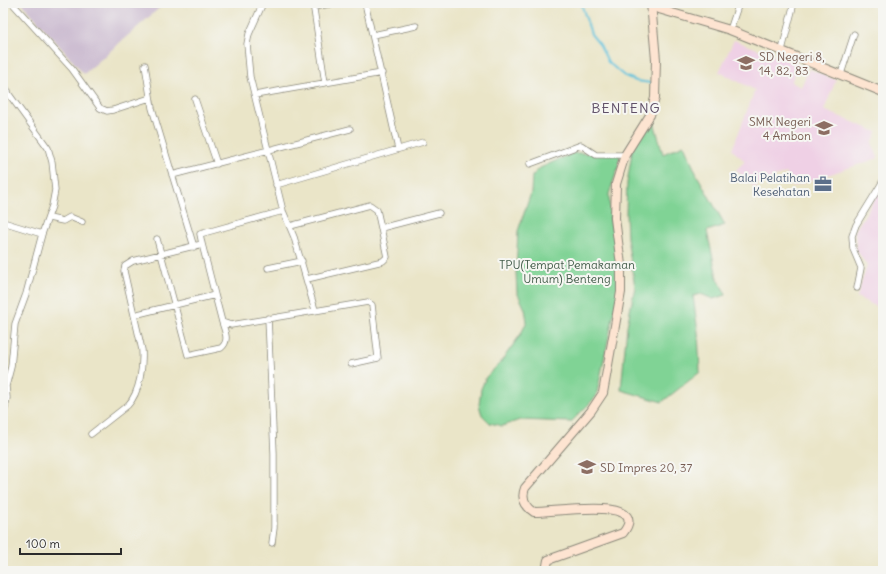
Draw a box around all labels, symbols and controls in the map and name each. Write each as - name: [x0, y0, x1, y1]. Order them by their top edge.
- place label: SD Negeri 8, 14, 82, 83: [759, 49, 825, 78]
- school or university icon: SD Negeri 8, 14, 82, 83: [736, 53, 756, 73]
- district label: BENTENG: [591, 99, 661, 117]
- place label: SMK Negeri 4 Ambon: [749, 114, 811, 143]
- school or university icon: SMK Negeri 4 Ambon: [814, 118, 834, 138]
- place label: Balai Pelatihan Kesehatan: [730, 170, 810, 199]
- office icon: Balai Pelatihan Kesehatan: [813, 174, 833, 194]
- park label: TPU(Tempat Pemakaman Umum) Benteng: [499, 257, 635, 286]
- school or university icon: SD Impres 20, 37: [577, 457, 597, 477]
- place label: SD Impres 20, 37: [600, 460, 693, 475]
- scale bar: [20, 530, 121, 556]
- text: 100 m: [26, 536, 60, 551]

